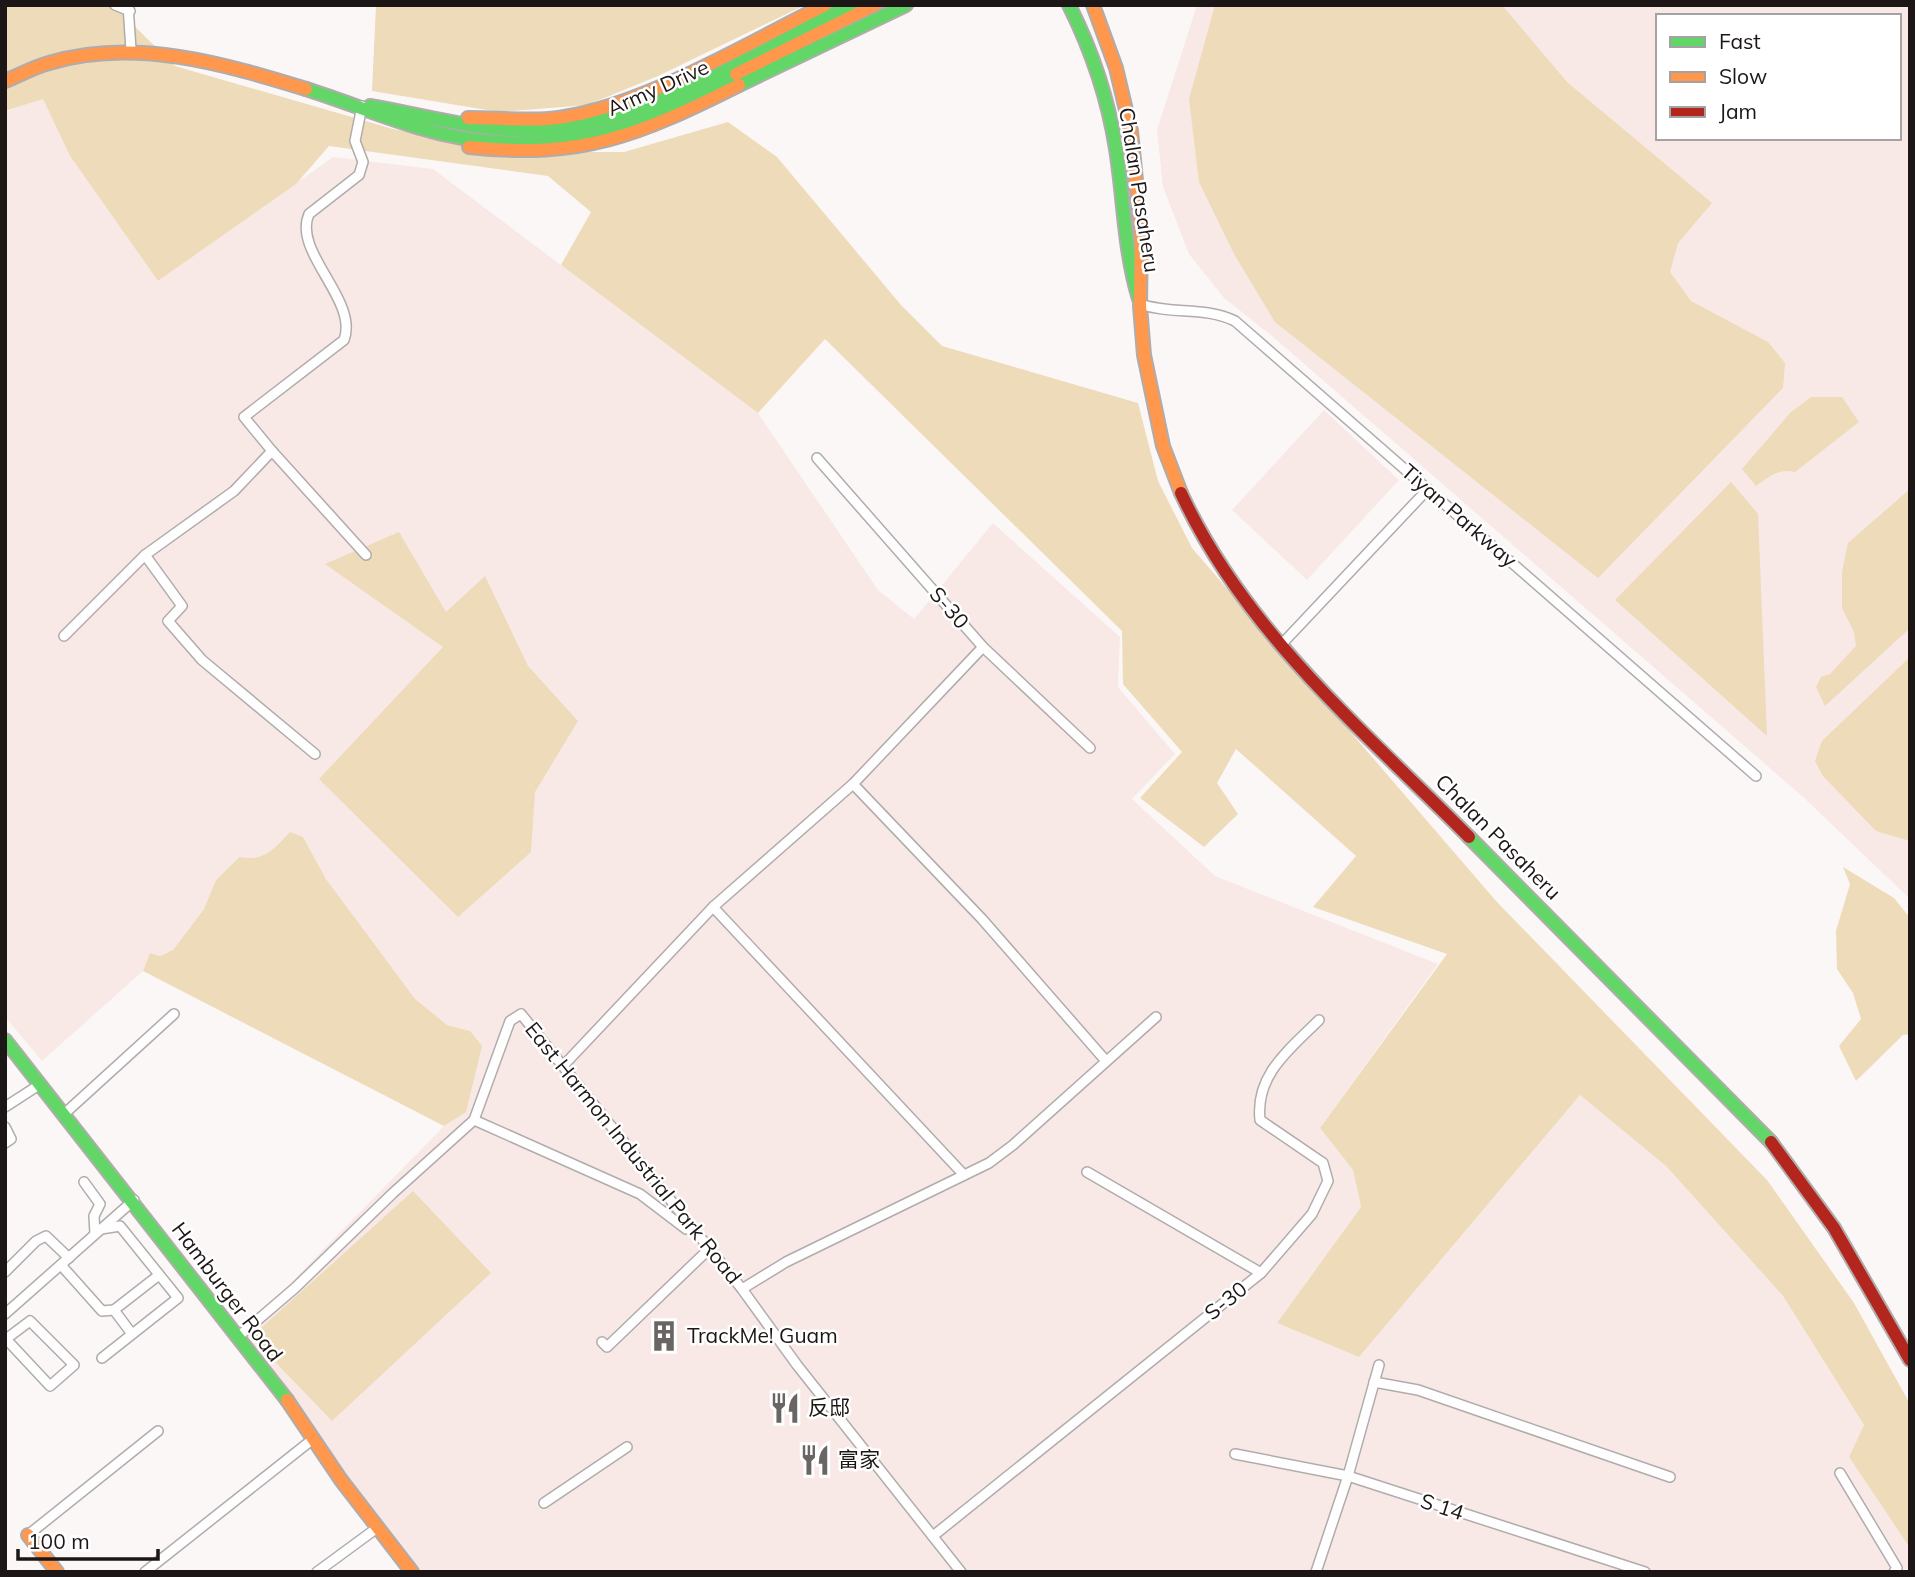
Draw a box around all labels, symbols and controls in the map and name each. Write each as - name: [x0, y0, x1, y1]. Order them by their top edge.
- legend: [1656, 14, 1901, 140]
- text: Fast: [1719, 28, 1761, 54]
- street label: Army Drive: [603, 53, 713, 121]
- text: Slow: [1719, 63, 1767, 89]
- text: Jam: [1719, 98, 1757, 124]
- street label: Chalan Pasaheru: [1114, 105, 1166, 274]
- street label: Tiyan Parkway: [1397, 458, 1523, 572]
- street label: S-30: [924, 581, 975, 634]
- street label: Chalan Pasaheru: [1431, 768, 1567, 904]
- street label: East Harmon Industrial Park Road: [520, 1016, 748, 1289]
- street label: Hamburger Road: [167, 1216, 289, 1366]
- street label: S-30: [1199, 1275, 1252, 1325]
- building icon: TrackMe! Guam: [647, 1319, 681, 1353]
- place label: TrackMe! Guam: [687, 1322, 838, 1348]
- restaurant icon: 反邸: [768, 1391, 802, 1425]
- place label: 反邸: [808, 1394, 850, 1420]
- restaurant icon: 富家: [798, 1443, 832, 1477]
- place label: 富家: [838, 1446, 880, 1472]
- street label: S 14: [1417, 1487, 1468, 1525]
- scale bar: [18, 1518, 158, 1562]
- text: 100 m: [28, 1528, 90, 1554]

